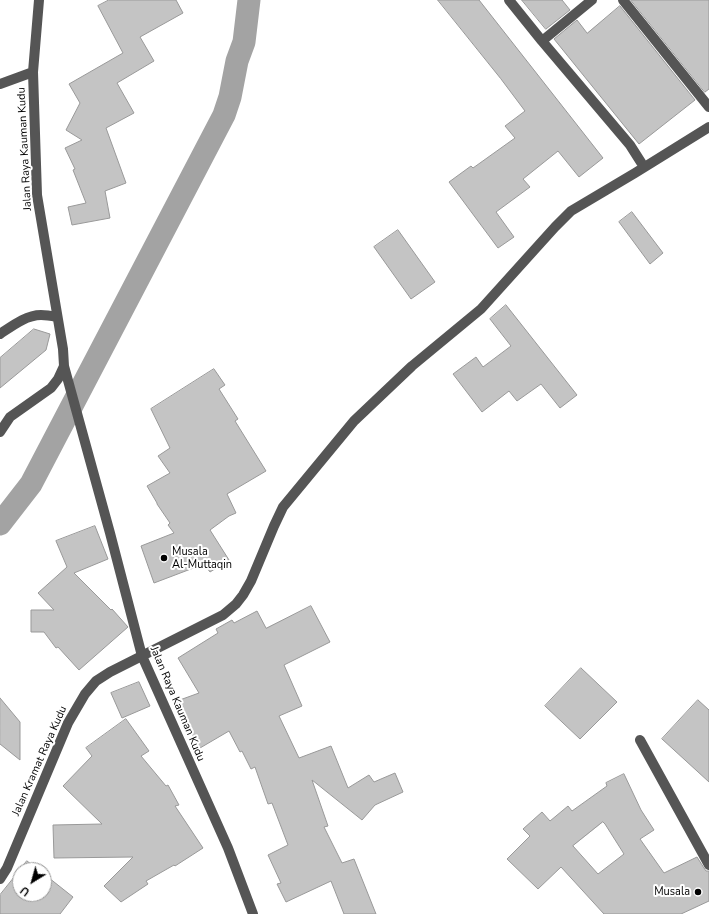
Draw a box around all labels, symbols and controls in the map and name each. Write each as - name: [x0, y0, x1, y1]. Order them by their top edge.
- street label: Jalan Raya Kauman Kudu: [15, 87, 35, 211]
- place label: Musala Al-Muttaqin: [172, 545, 232, 571]
- marker: Musala Al-Muttaqin: [159, 553, 169, 563]
- street label: Jalan Raya Kauman Kudu: [147, 645, 207, 763]
- street label: Jalan Kramat Raya Kudu: [10, 704, 70, 818]
- north arrow: [12, 862, 52, 902]
- text: U: [17, 883, 33, 900]
- place label: Musala: [654, 885, 690, 899]
- marker: Musala: [693, 887, 703, 897]

